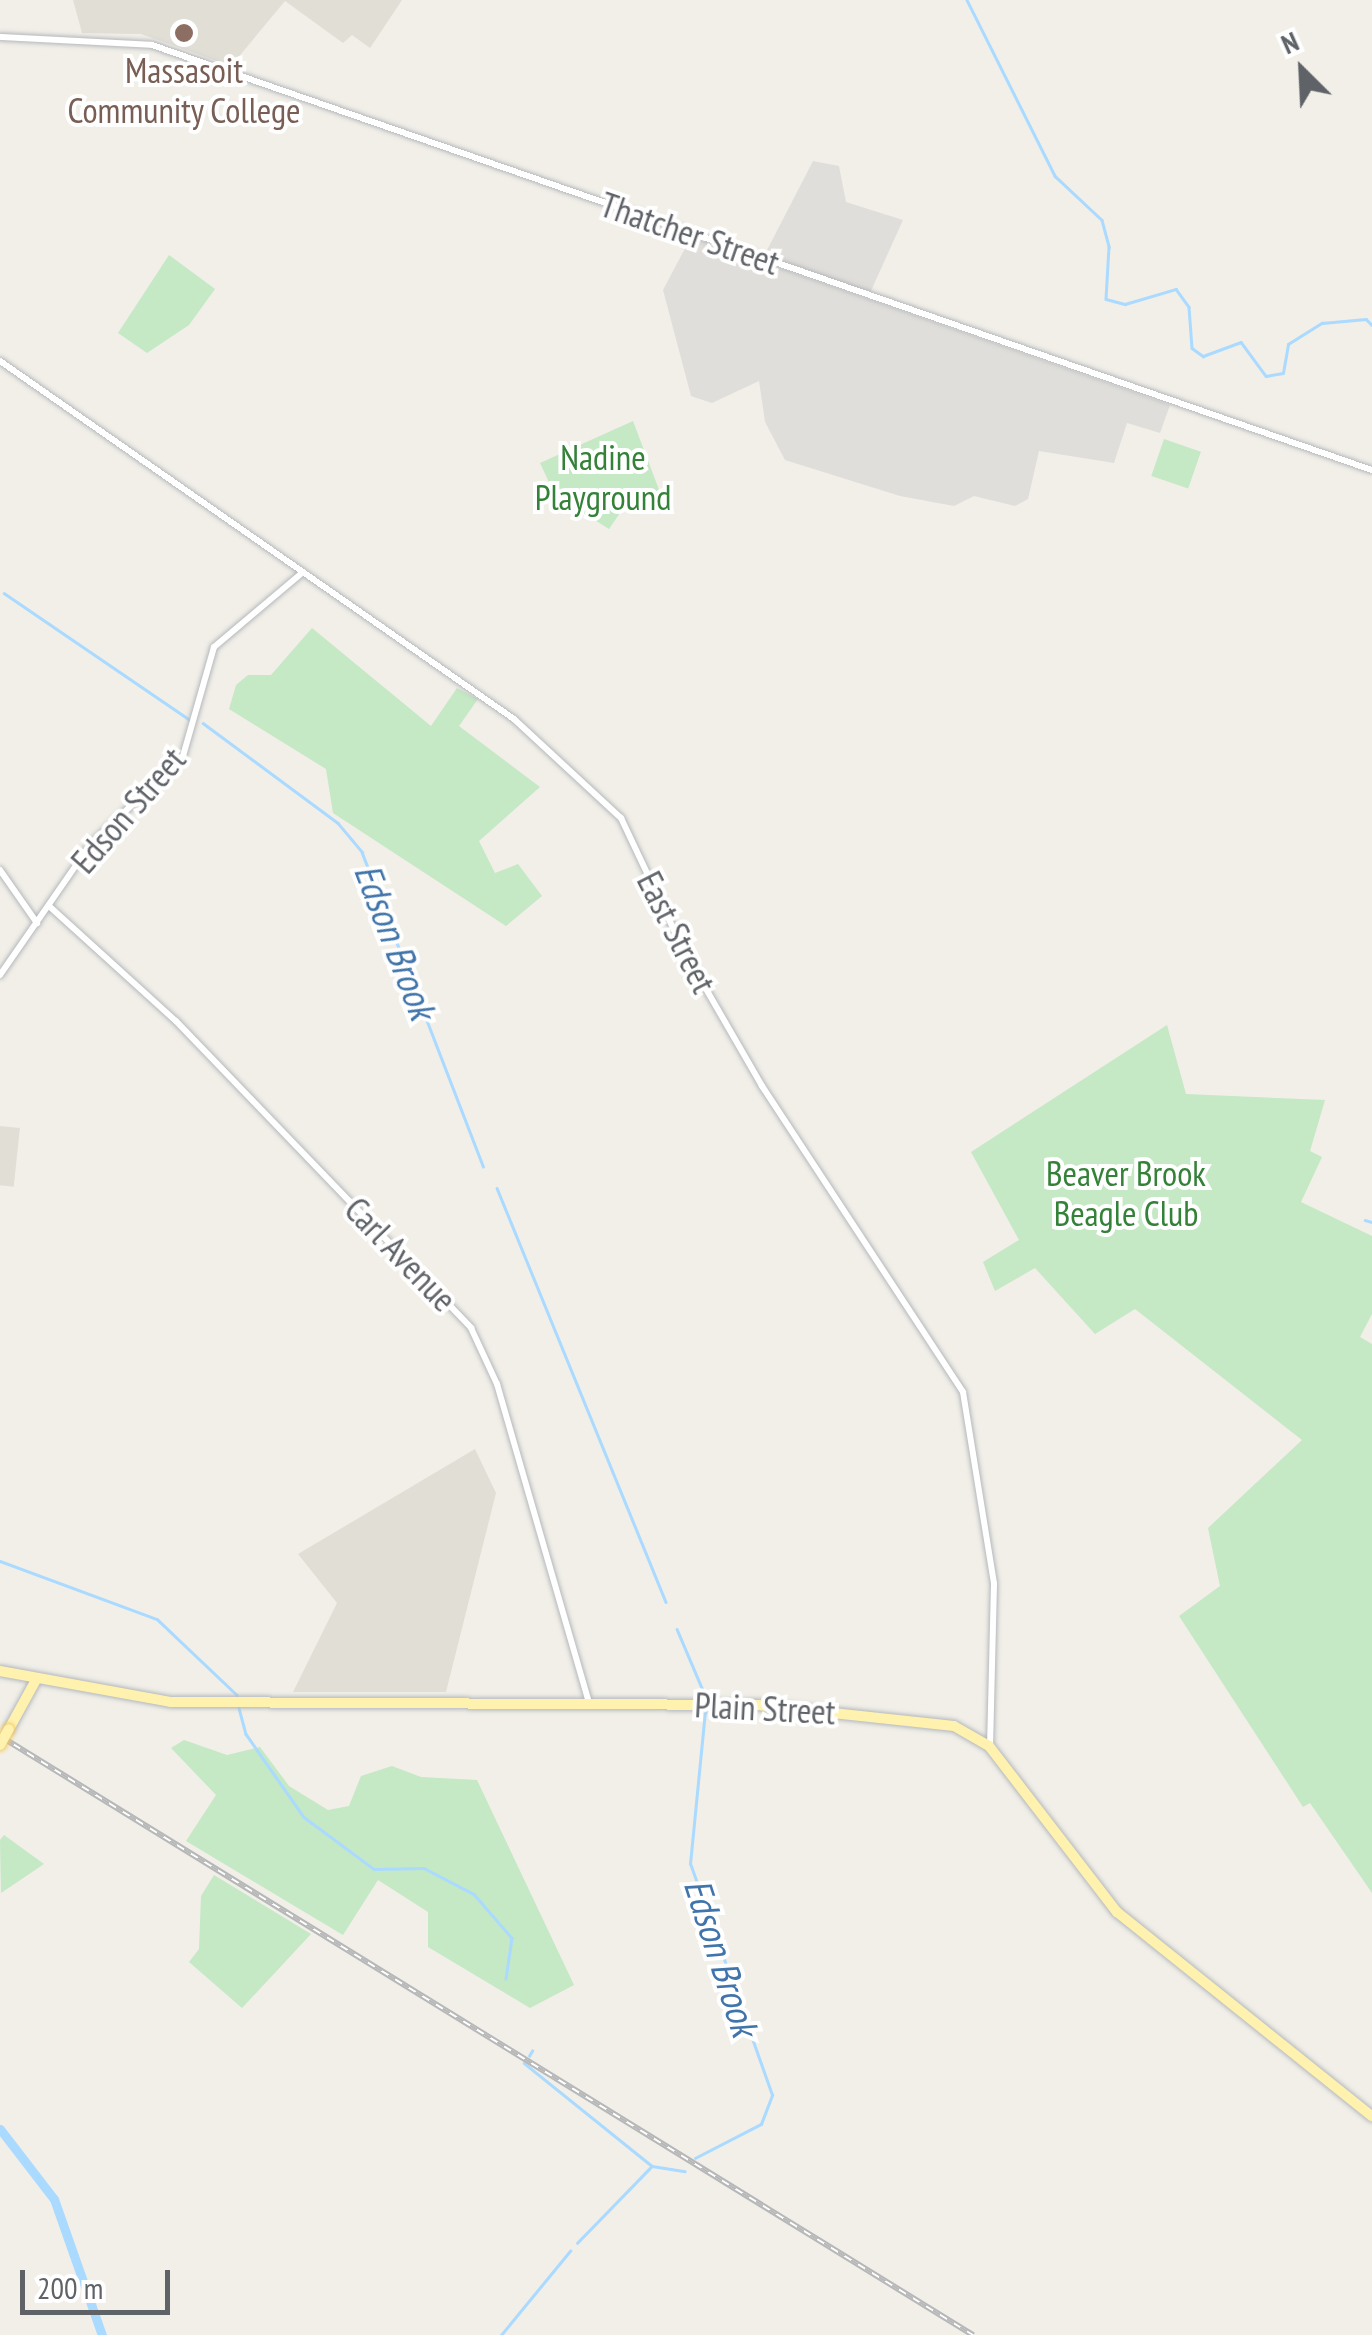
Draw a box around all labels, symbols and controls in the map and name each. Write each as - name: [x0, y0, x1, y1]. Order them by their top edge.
- north arrow: [1252, 20, 1352, 120]
- marker: Massasoit Community College: [173, 22, 195, 44]
- text: N: [1275, 22, 1304, 62]
- place label: Massasoit Community College: [67, 49, 301, 131]
- street label: Thatcher Street: [595, 183, 785, 283]
- park label: Nadine Playground: [535, 436, 671, 518]
- street label: Edson Street: [62, 739, 194, 881]
- water label: Edson Brook: [346, 857, 446, 1025]
- street label: East Street: [629, 864, 725, 1000]
- park label: Beaver Brook Beagle Club: [1046, 1152, 1206, 1234]
- street label: Carl Avenue: [336, 1188, 466, 1320]
- street label: Plain Street: [694, 1683, 836, 1733]
- water label: Edson Brook: [675, 1873, 769, 2041]
- scale bar: [25, 2250, 175, 2312]
- text: 200 m: [37, 2268, 103, 2307]

